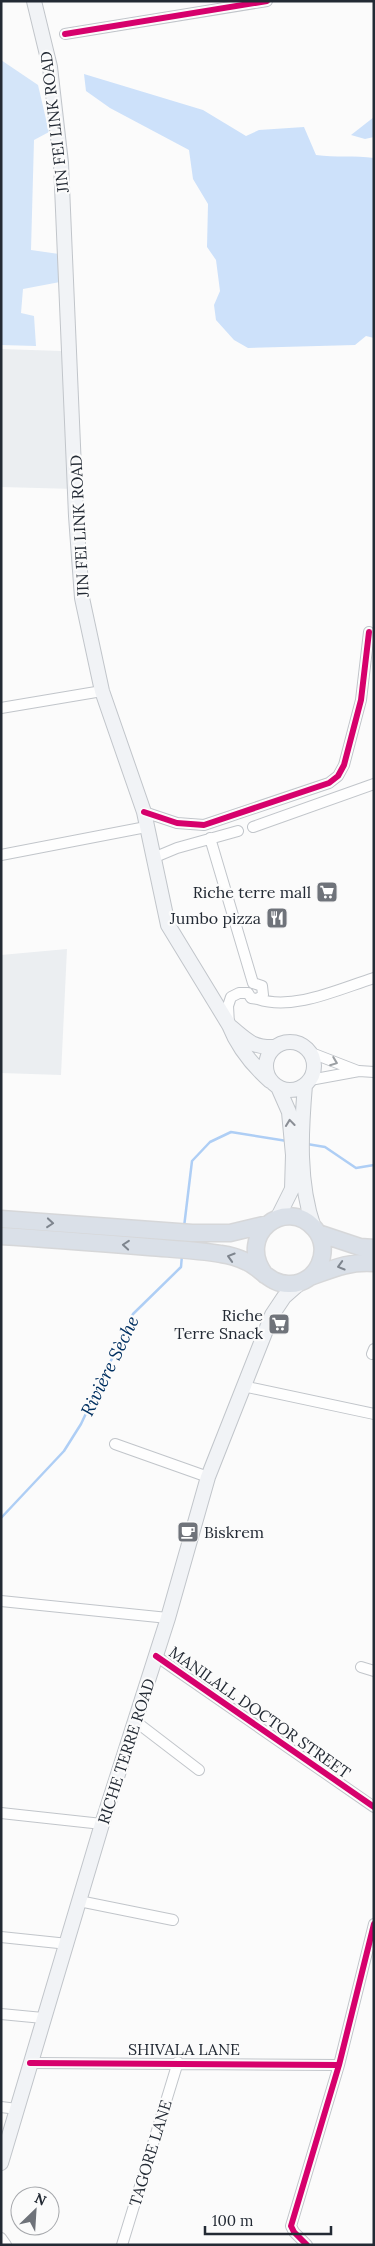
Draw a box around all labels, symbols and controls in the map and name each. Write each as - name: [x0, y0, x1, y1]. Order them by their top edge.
- street label: JIN FEI LINK ROAD: [35, 50, 73, 195]
- street label: JIN FEI LINK ROAD: [65, 454, 93, 599]
- supermarket icon: Riche terre mall: [315, 880, 339, 904]
- place label: Riche terre mall: [193, 882, 311, 902]
- restaurant icon: Jumbo pizza: [265, 906, 289, 930]
- place label: Jumbo pizza: [169, 908, 261, 928]
- one-way arrow: [329, 1056, 338, 1066]
- one-way arrow: [285, 1119, 296, 1127]
- one-way arrow: [46, 1218, 54, 1229]
- one-way arrow: [122, 1240, 130, 1251]
- one-way arrow: [228, 1252, 236, 1262]
- one-way arrow: [338, 1260, 346, 1270]
- place label: Riche Terre Snack: [174, 1305, 263, 1343]
- water label: Rivière Sèche: [75, 1312, 144, 1420]
- supermarket icon: Riche Terre Snack: [267, 1312, 291, 1336]
- cafe icon: Biskrem: [176, 1520, 200, 1544]
- place label: Biskrem: [204, 1522, 264, 1542]
- street label: MANILALL DOCTOR STREET: [165, 1642, 355, 1782]
- street label: RICHE TERRE ROAD: [93, 1676, 159, 1826]
- street label: SHIVALA LANE: [128, 2039, 240, 2059]
- street label: TAGORE LANE: [124, 2097, 176, 2209]
- north arrow: [10, 2186, 60, 2236]
- text: N: [32, 2189, 49, 2210]
- scale bar: [205, 2204, 331, 2236]
- text: 100 m: [212, 2211, 253, 2230]

